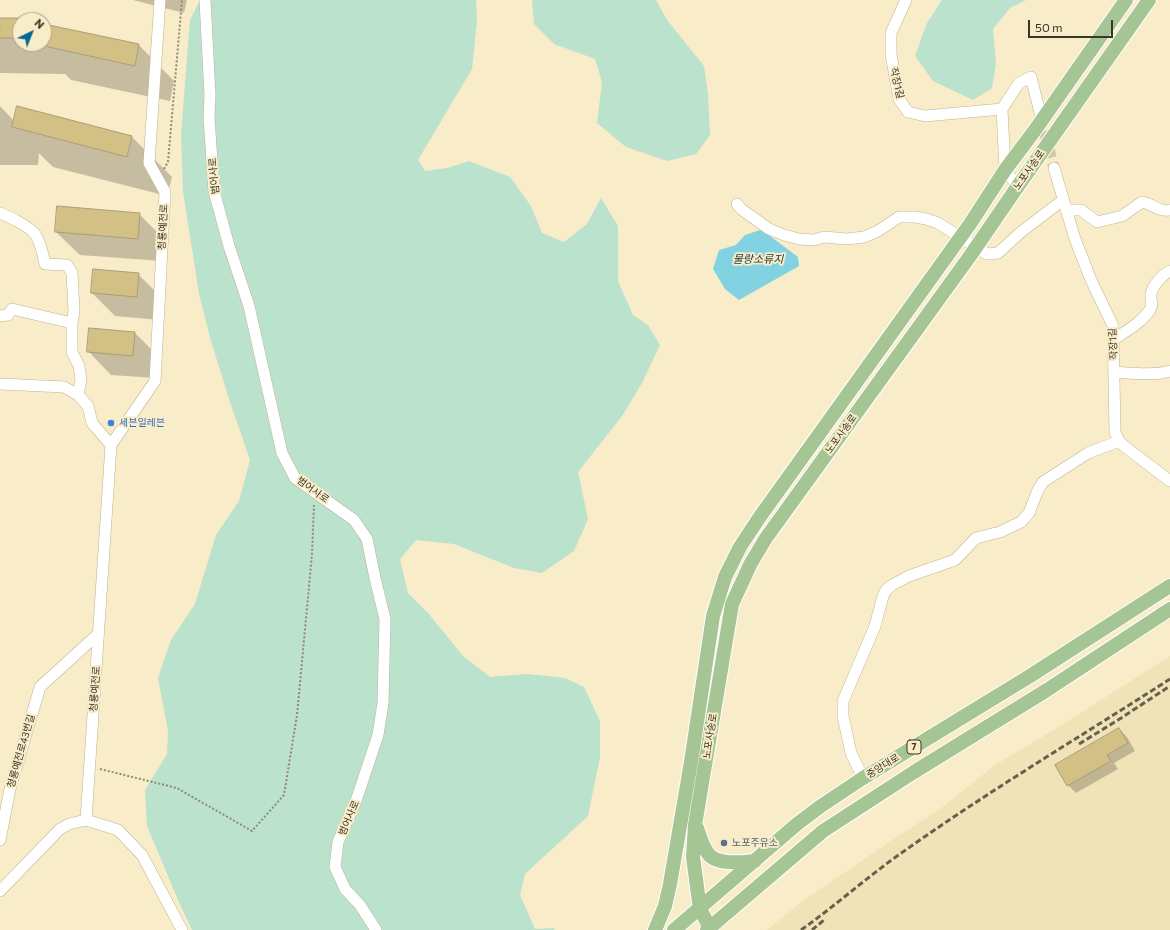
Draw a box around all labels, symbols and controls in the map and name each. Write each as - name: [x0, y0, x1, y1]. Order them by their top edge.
- north arrow: [12, 12, 52, 52]
- scale bar: [1030, 12, 1115, 38]
- text: N: [32, 16, 47, 31]
- text: 50 m: [1035, 20, 1063, 34]
- street label: 작장1길: [888, 66, 906, 100]
- street label: 노포사송로: [1011, 148, 1047, 192]
- street label: 범어사로: [206, 157, 222, 195]
- street label: 청룡예전로: [156, 204, 170, 250]
- water label: 물랑소류지: [733, 252, 783, 266]
- street label: 작장1길: [1106, 328, 1120, 360]
- street label: 노포사송로: [823, 412, 859, 456]
- place label: 세븐일레븐: [119, 417, 165, 429]
- marker: 세븐일레븐: [106, 418, 116, 428]
- street label: 범어사로: [295, 474, 331, 506]
- street label: 청룡예전로: [87, 666, 103, 712]
- street label: 노포사송로: [700, 712, 720, 760]
- street label: 청룡예전로43번길: [5, 713, 37, 789]
- road number: 7: [907, 740, 921, 754]
- street label: 중앙대로: [864, 751, 902, 781]
- street label: 범어사로: [336, 799, 362, 837]
- place label: 노포주유소: [732, 837, 778, 849]
- marker: 노포주유소: [719, 838, 729, 848]

